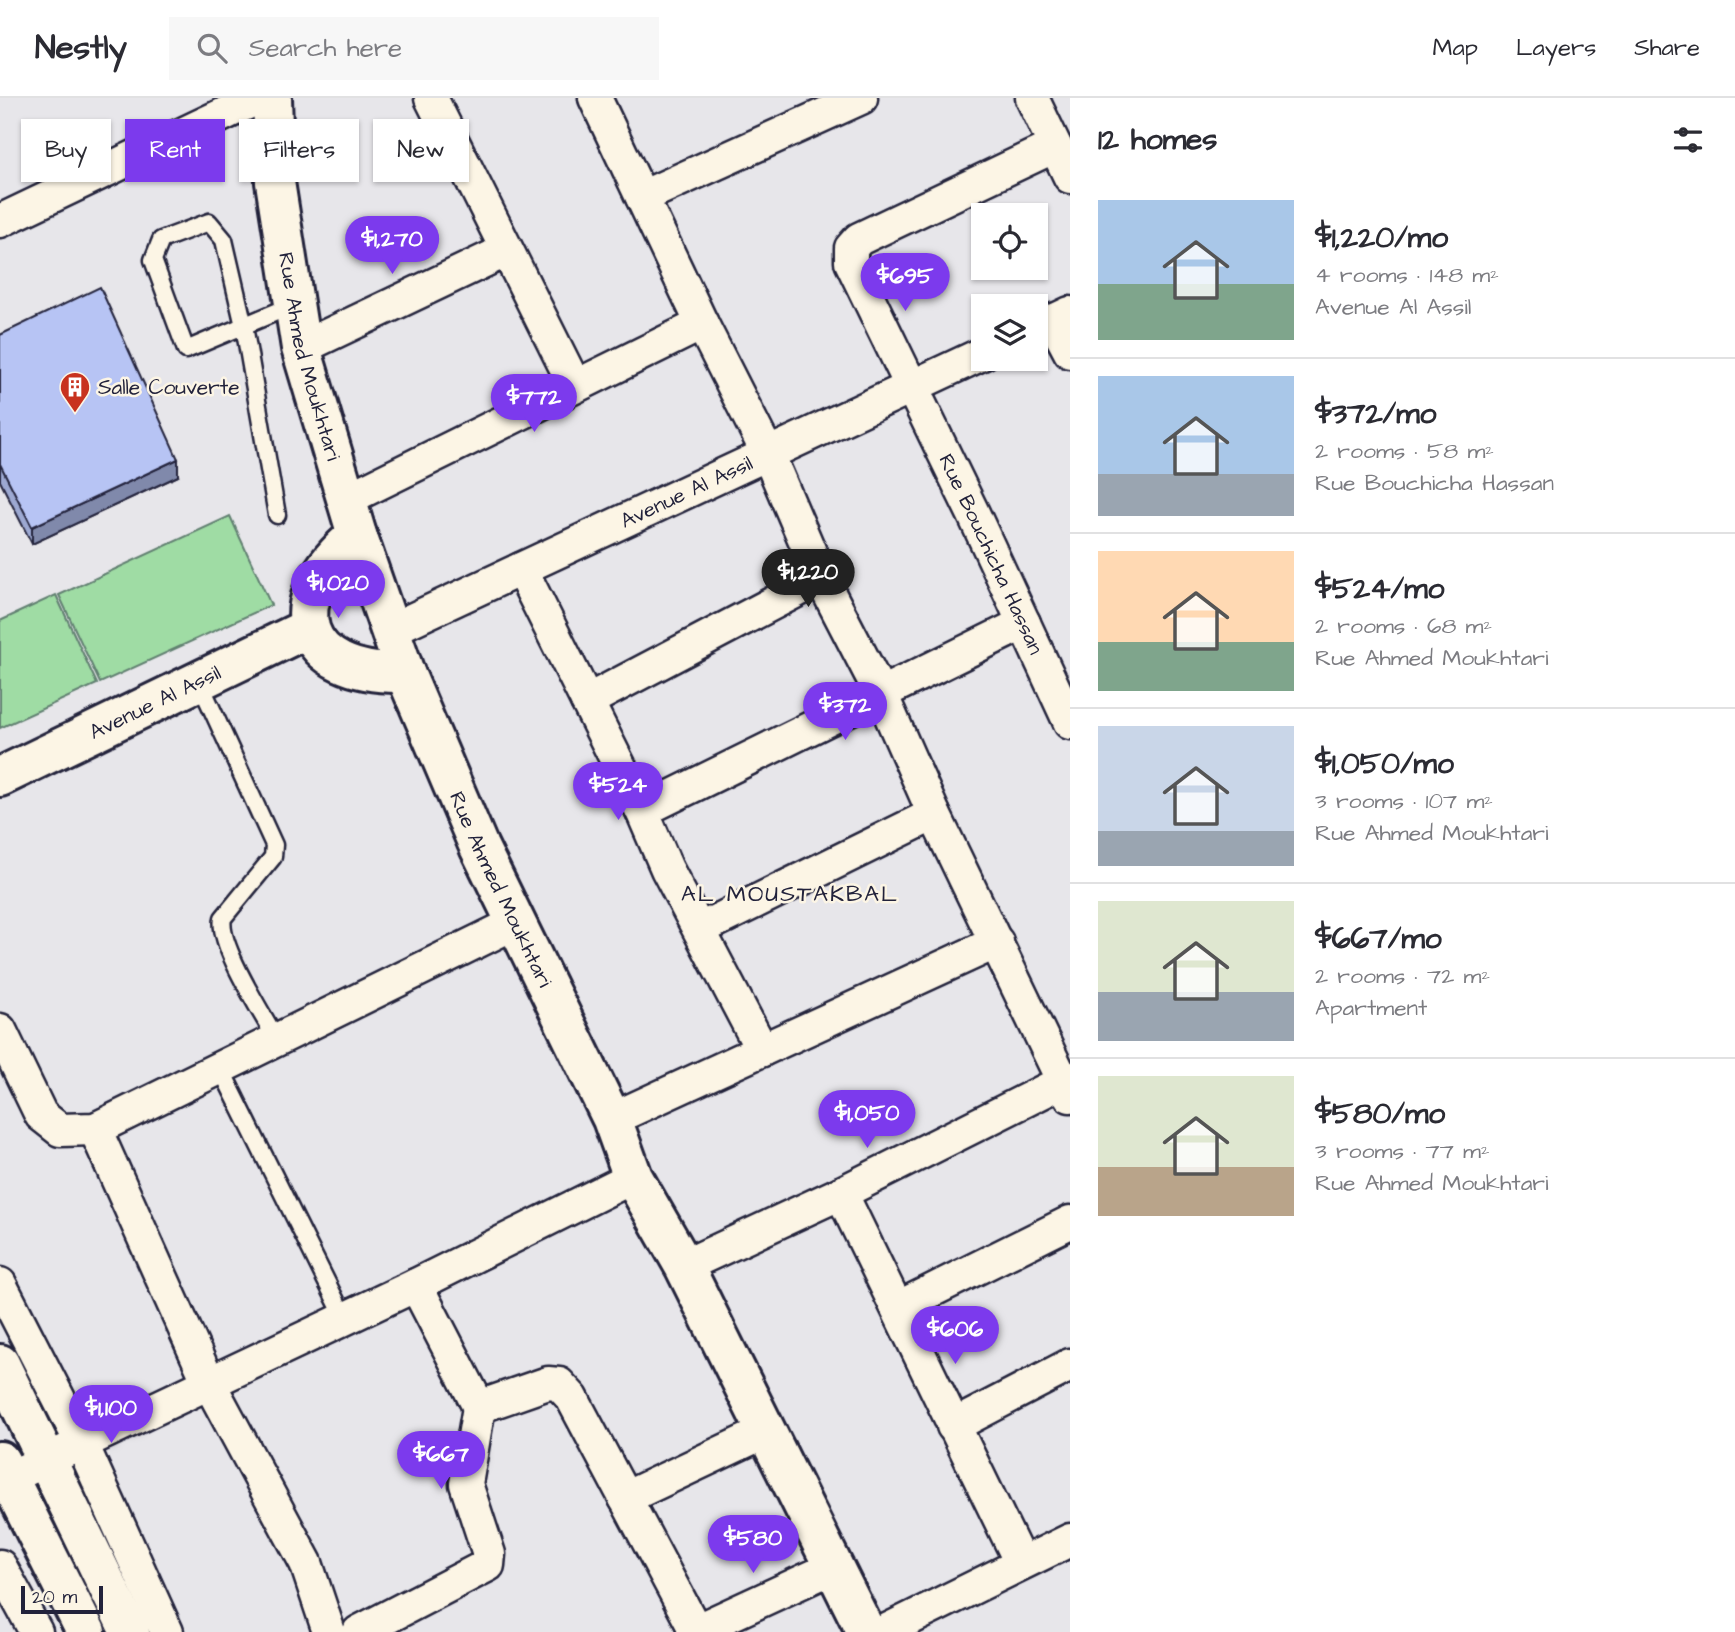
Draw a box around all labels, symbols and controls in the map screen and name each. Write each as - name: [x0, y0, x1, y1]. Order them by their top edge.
- search box: [169, 17, 659, 80]
- text: Nestly: [35, 25, 127, 71]
- icon: search: [193, 29, 231, 67]
- text: Search here: [249, 30, 402, 66]
- text: Map: [1433, 31, 1478, 65]
- text: Layers: [1516, 31, 1596, 65]
- text: Share: [1634, 31, 1700, 65]
- chip: Buy: [21, 119, 111, 182]
- chip: Rent: [125, 119, 225, 182]
- chip: Filters: [239, 119, 359, 182]
- chip: New: [373, 119, 469, 182]
- text: 12 homes: [1098, 119, 1217, 161]
- icon: filters: [1669, 121, 1707, 159]
- map controls: [971, 203, 1048, 371]
- button: locate: [971, 203, 1048, 280]
- pin: $1,270: [335, 216, 449, 276]
- text: $1,220/mo: [1315, 217, 1448, 259]
- text: $1,270: [361, 223, 423, 255]
- icon: home: [1154, 228, 1238, 312]
- street label: Rue Ahmed Moukhtari: [271, 250, 348, 464]
- pin: $695: [864, 254, 946, 313]
- text: 4 rooms · 148 m²: [1315, 259, 1499, 291]
- text: $695: [877, 260, 933, 292]
- text: Avenue Al Assil: [1315, 291, 1471, 323]
- button: layers: [971, 294, 1048, 371]
- building icon: Salle Couverte: [58, 370, 92, 414]
- place label: Salle Couverte: [98, 373, 240, 402]
- pin: $772: [493, 374, 575, 434]
- text: $772: [507, 381, 561, 413]
- text: $372/mo: [1315, 393, 1436, 435]
- icon: home: [1154, 404, 1238, 488]
- text: 2 rooms · 58 m²: [1315, 435, 1494, 467]
- street label: Avenue Al Assil: [616, 449, 757, 536]
- street label: Rue Bouchicha Hassan: [931, 449, 1050, 659]
- text: Rue Bouchicha Hassan: [1315, 467, 1554, 499]
- pin: $1,220: [751, 550, 865, 609]
- text: $1,220: [778, 556, 838, 588]
- pin: $1,020: [281, 560, 395, 620]
- text: $1,020: [307, 567, 369, 599]
- text: $524/mo: [1315, 568, 1444, 610]
- icon: home: [1154, 579, 1238, 663]
- text: 2 rooms · 68 m²: [1315, 610, 1492, 642]
- text: Rue Ahmed Moukhtari: [1315, 642, 1549, 674]
- street label: Avenue Al Assil: [84, 658, 226, 747]
- pin: $372: [804, 682, 886, 742]
- text: $372: [819, 689, 871, 721]
- text: $1,050/mo: [1315, 743, 1454, 785]
- icon: home: [1154, 754, 1238, 838]
- pin: $524: [577, 762, 659, 822]
- text: $524: [589, 769, 647, 801]
- text: 3 rooms · 107 m²: [1315, 785, 1493, 817]
- street label: Rue Ahmed Moukhtari: [442, 787, 559, 992]
- text: Rue Ahmed Moukhtari: [1315, 817, 1549, 849]
- district label: AL MOUSTAKBAL: [681, 878, 899, 910]
- text: $667/mo: [1315, 918, 1442, 960]
- icon: home: [1154, 929, 1238, 1013]
- text: 2 rooms · 72 m²: [1315, 960, 1490, 992]
- text: Apartment: [1315, 992, 1427, 1024]
- pin: $1,050: [810, 1090, 924, 1150]
- text: $580/mo: [1315, 1093, 1445, 1135]
- text: $1,050: [834, 1097, 900, 1129]
- icon: home: [1154, 1104, 1238, 1188]
- text: 3 rooms · 77 m²: [1315, 1135, 1490, 1167]
- text: Rue Ahmed Moukhtari: [1315, 1167, 1549, 1199]
- pin: $606: [914, 1306, 996, 1366]
- text: $606: [927, 1313, 983, 1345]
- pin: $1,100: [54, 1386, 168, 1445]
- text: $1,100: [85, 1392, 137, 1424]
- pin: $667: [400, 1432, 482, 1491]
- text: $667: [413, 1438, 469, 1470]
- pin: $580: [712, 1516, 794, 1575]
- text: $580: [724, 1522, 782, 1554]
- scale bar: [21, 1583, 103, 1615]
- text: 20 m: [32, 1584, 77, 1611]

